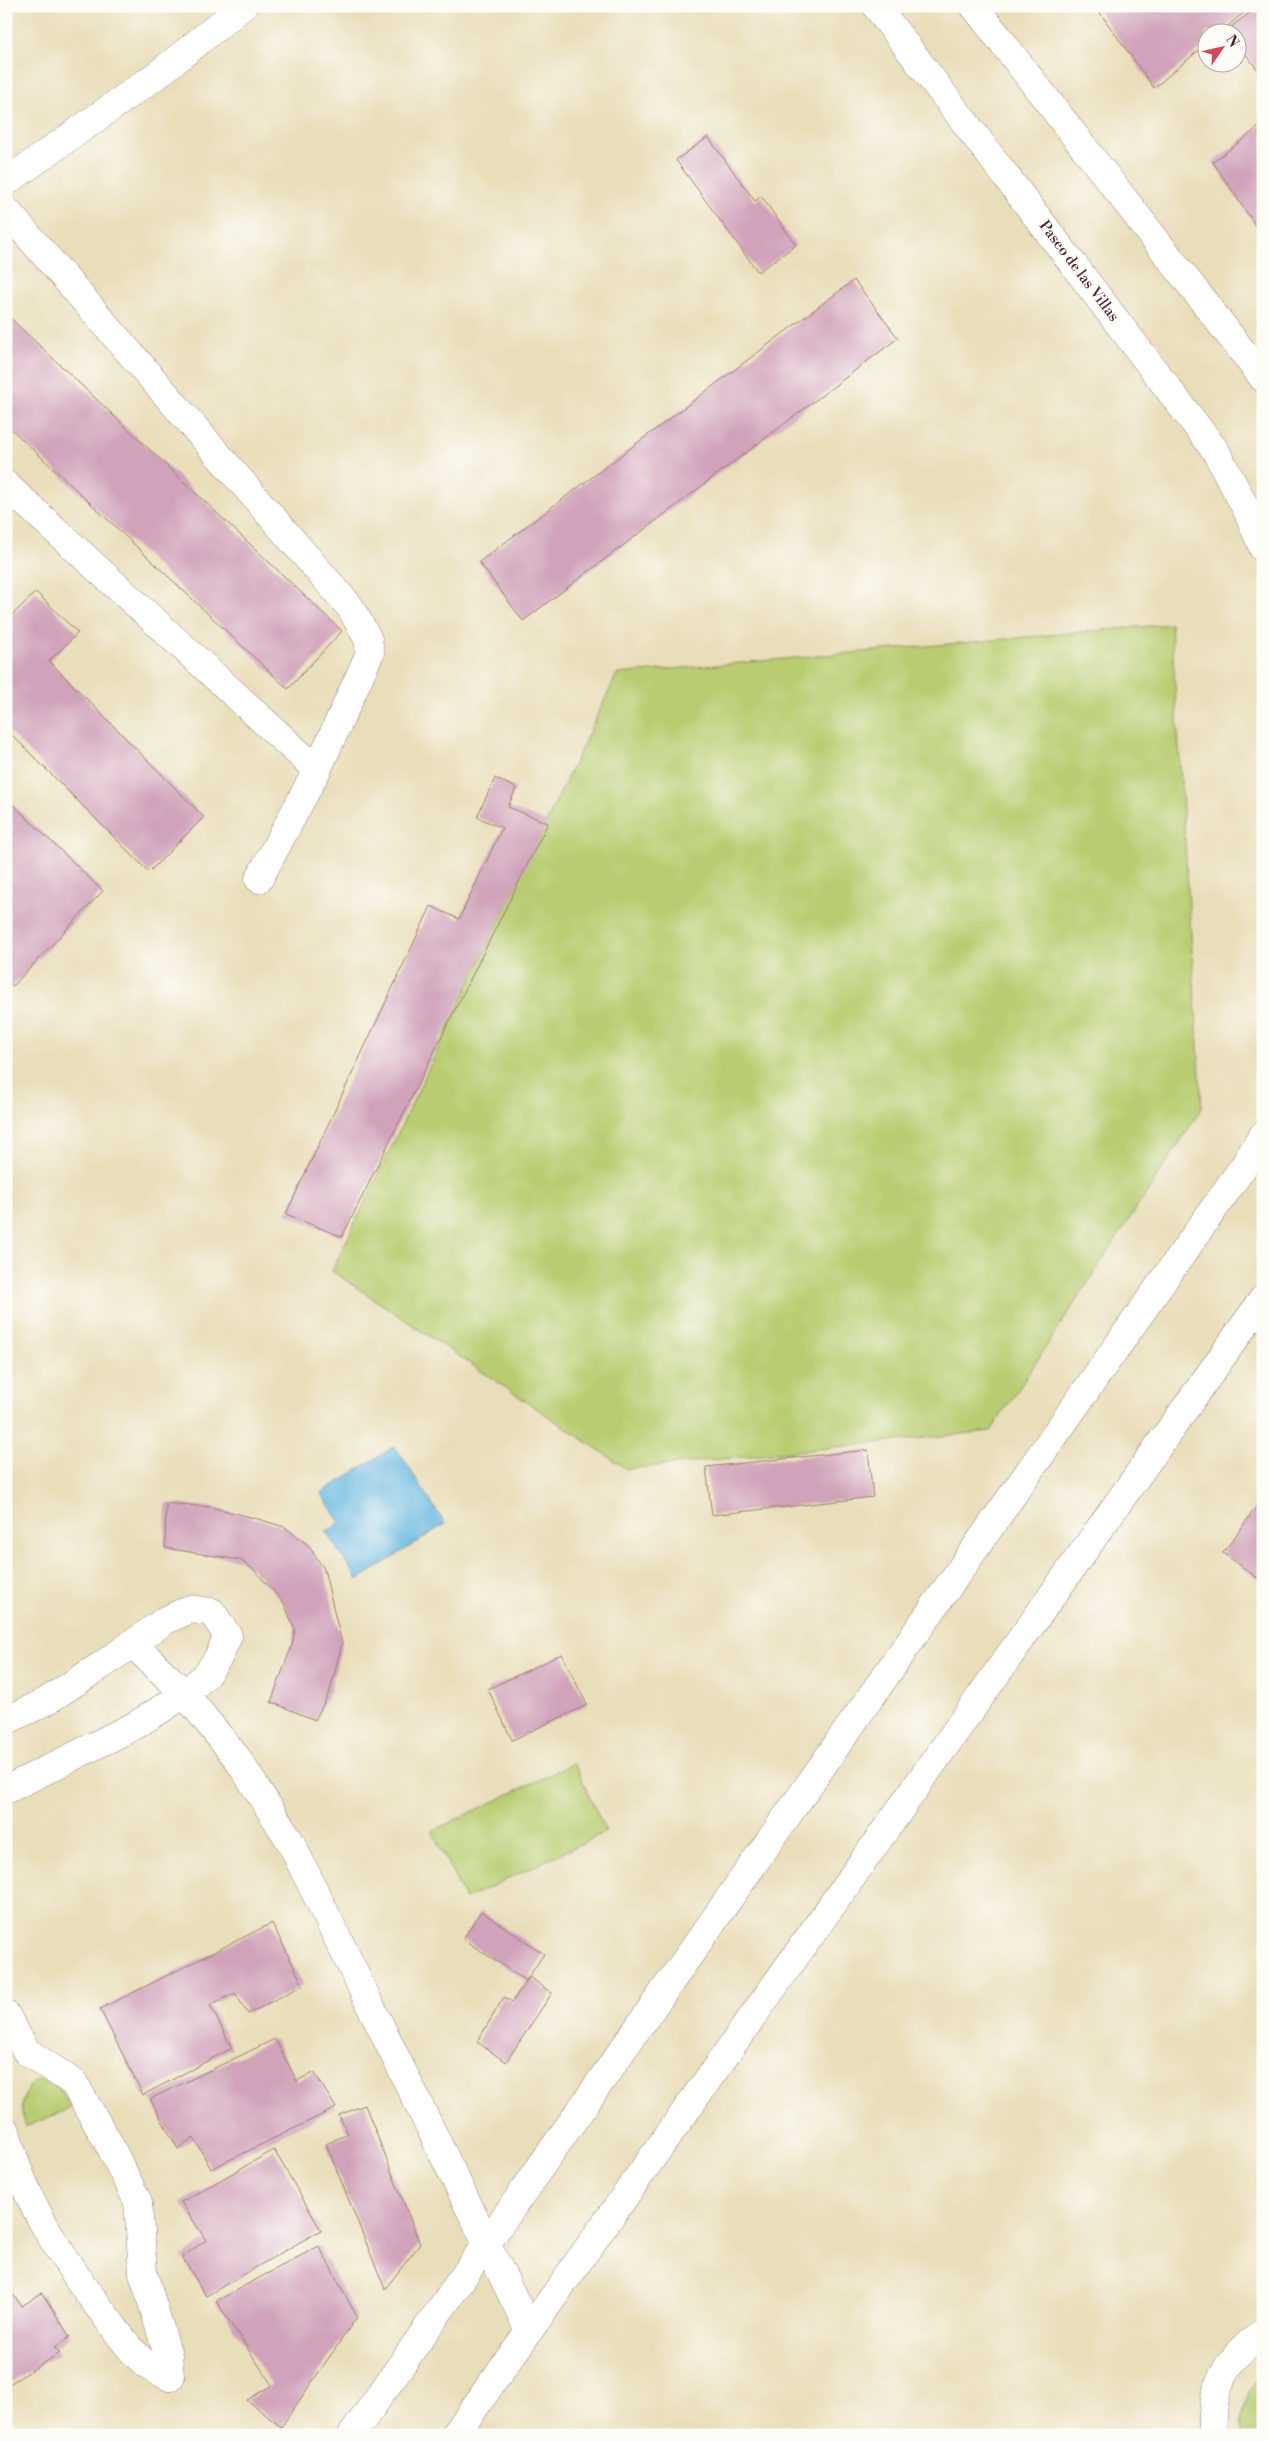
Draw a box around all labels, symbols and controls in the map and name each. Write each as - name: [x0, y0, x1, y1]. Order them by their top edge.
- north arrow: [1196, 22, 1246, 72]
- text: N: [1221, 32, 1243, 51]
- street label: Paseo de las Villas: [1035, 217, 1123, 325]

